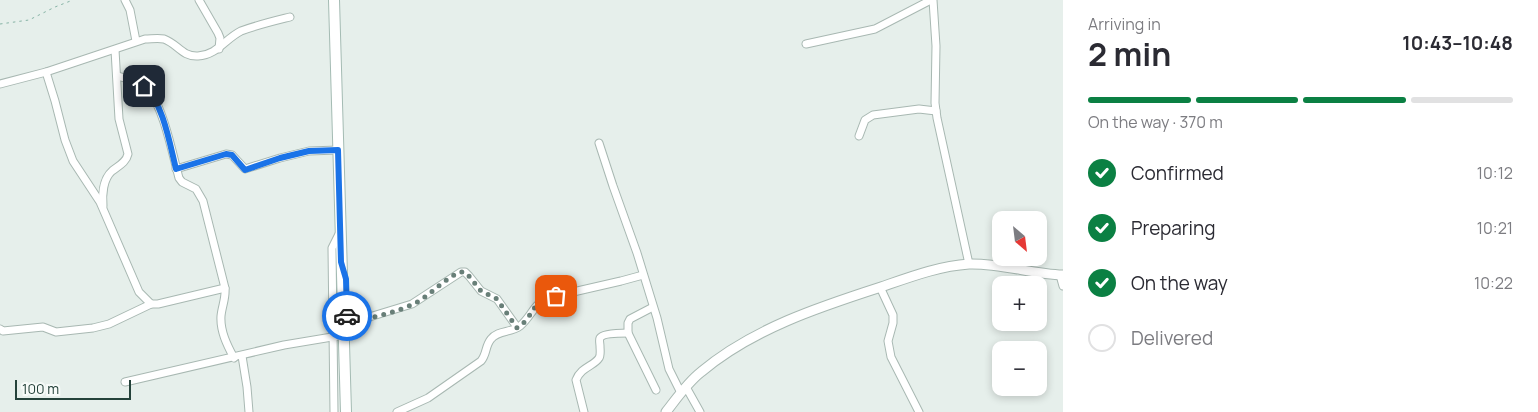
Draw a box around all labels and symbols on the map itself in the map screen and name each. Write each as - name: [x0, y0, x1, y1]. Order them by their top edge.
- pin: [123, 65, 165, 107]
- north arrow: [992, 211, 1048, 266]
- pin: [535, 275, 577, 317]
- courier: [322, 291, 372, 341]
- scale bar: [15, 377, 131, 400]

